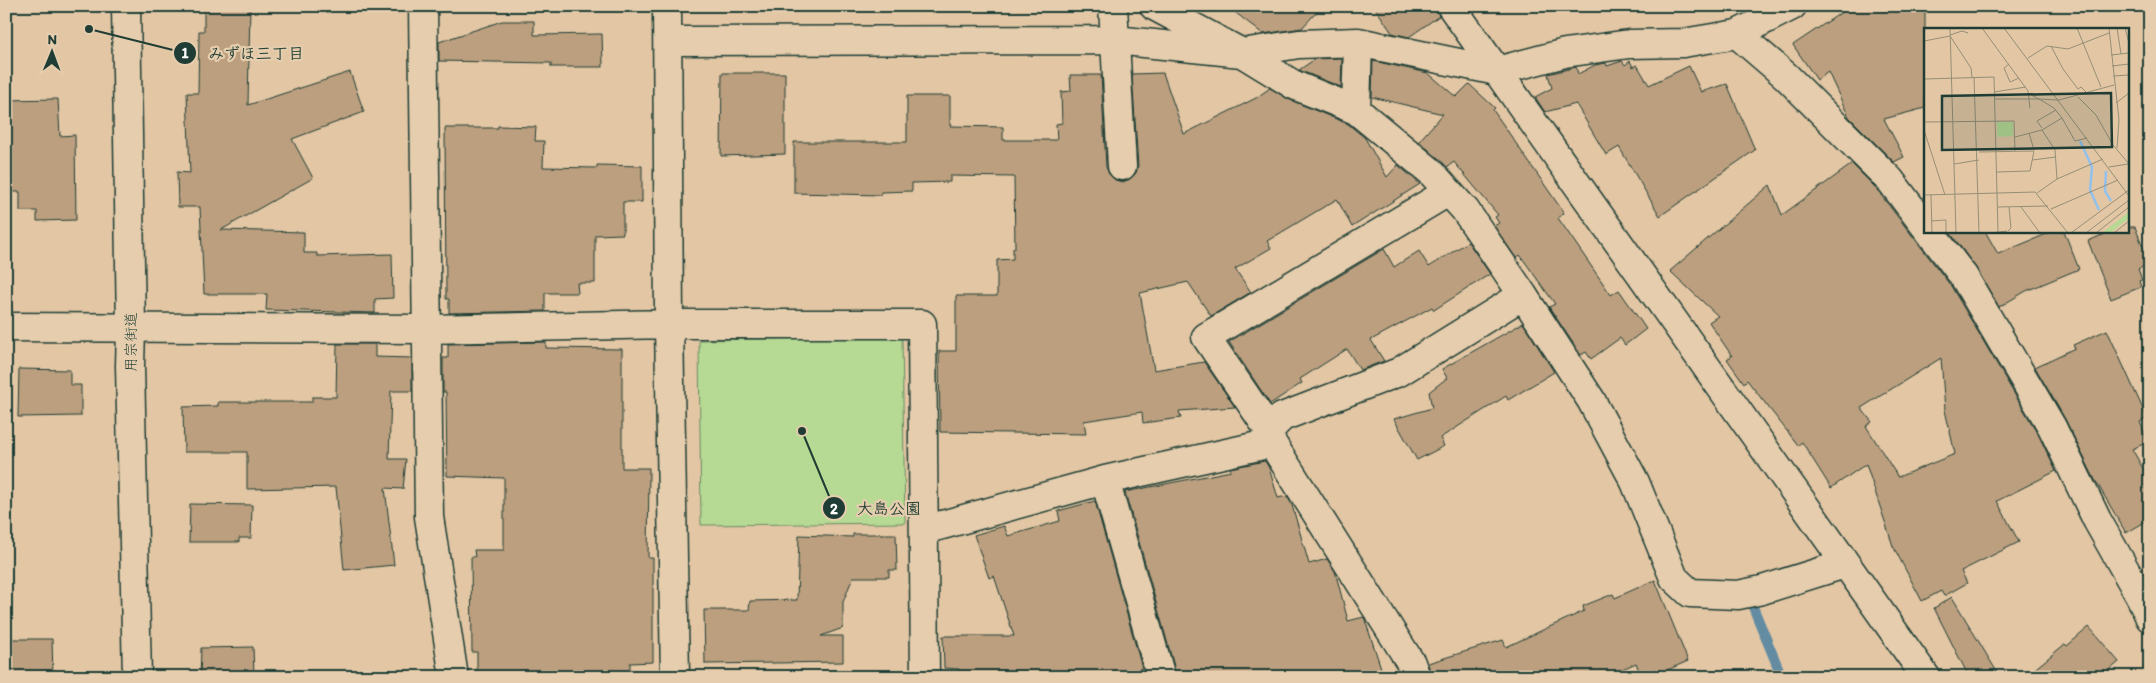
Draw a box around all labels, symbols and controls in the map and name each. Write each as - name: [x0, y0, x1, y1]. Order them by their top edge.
- north arrow: [28, 28, 78, 78]
- inset map: [1924, 28, 2128, 232]
- text: N: [47, 31, 57, 48]
- callout: みずほ三丁目: [173, 37, 314, 68]
- text: 1: [182, 44, 189, 62]
- text: みずほ三丁目: [208, 44, 304, 63]
- street label: 用宗街道: [122, 312, 140, 372]
- callout: 大島公園: [822, 493, 931, 524]
- text: 大島公園: [857, 499, 921, 518]
- text: 2: [830, 500, 838, 518]

